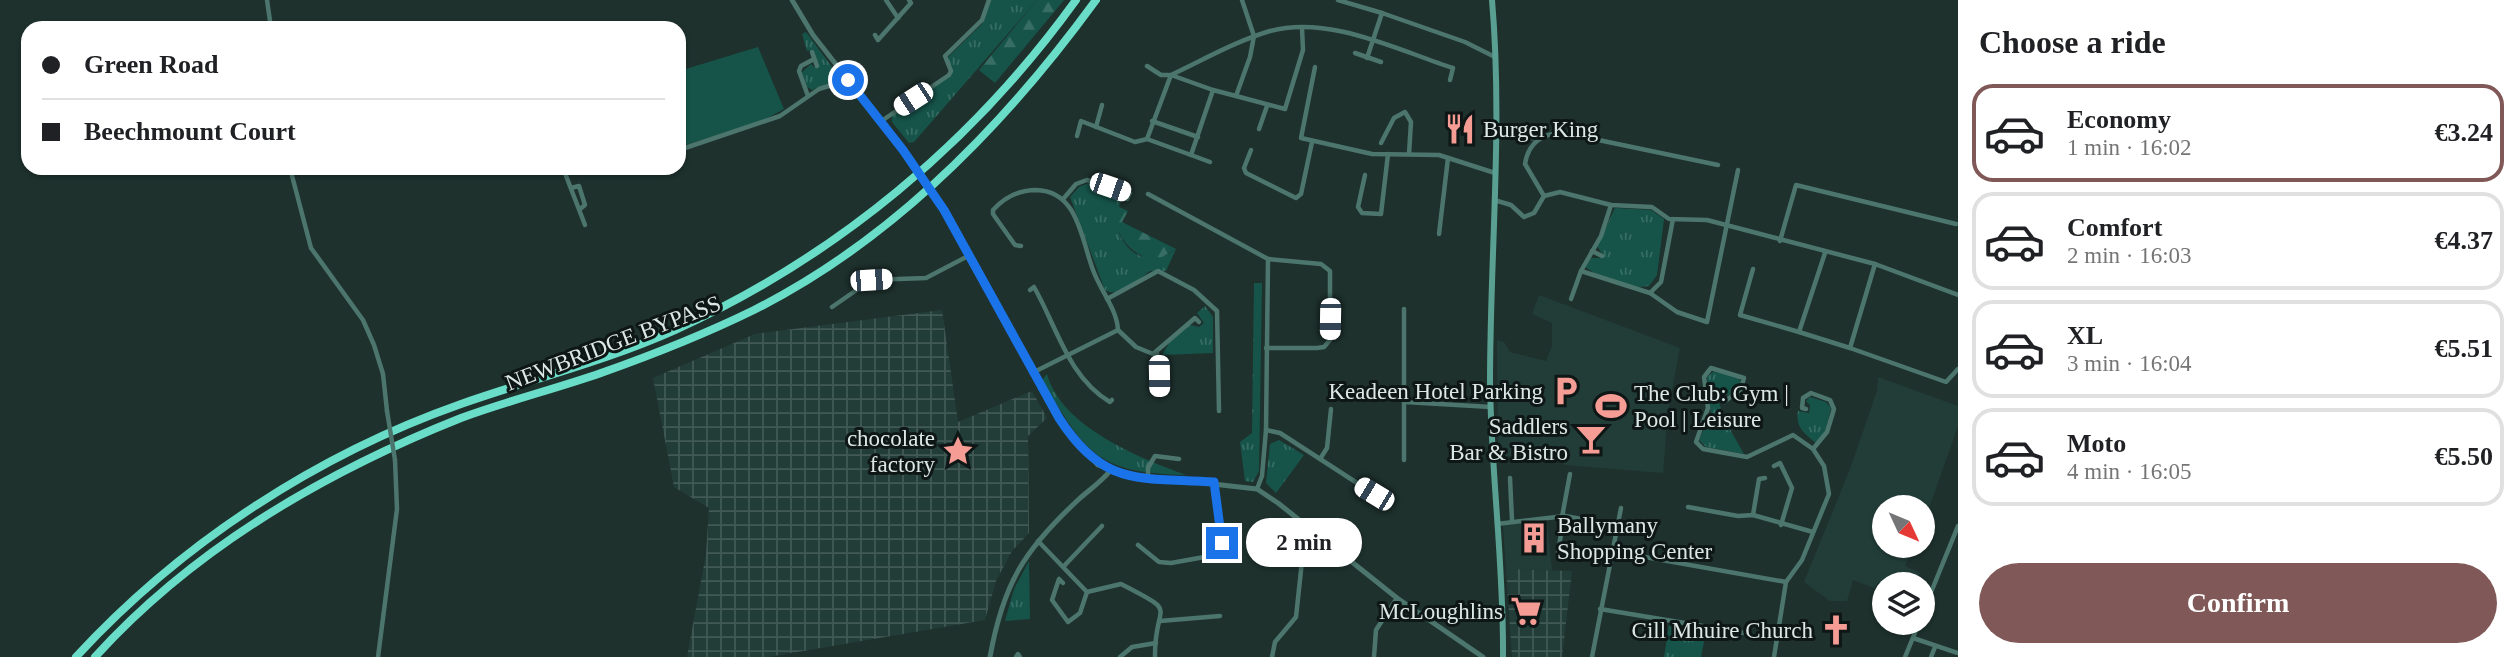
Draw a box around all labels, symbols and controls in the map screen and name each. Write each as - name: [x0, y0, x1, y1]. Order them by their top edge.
- text: Choose a ride: [1979, 24, 2166, 60]
- text: Green Road: [84, 50, 219, 79]
- route start: [832, 64, 864, 96]
- car: [890, 79, 937, 119]
- icon: car: [1983, 102, 2046, 165]
- text: Economy: [2067, 105, 2171, 134]
- restaurant icon: Burger King: [1443, 112, 1477, 146]
- text: Beechmount Court: [84, 117, 296, 146]
- place label: Burger King: [1483, 117, 1599, 142]
- text: €3.24: [2435, 118, 2493, 147]
- text: 1 min · 16:02: [2067, 135, 2192, 160]
- car: [1087, 170, 1134, 204]
- icon: car: [1983, 210, 2046, 273]
- text: Comfort: [2067, 213, 2162, 242]
- text: €4.37: [2435, 226, 2493, 255]
- text: 2 min · 16:03: [2067, 243, 2192, 268]
- car: [850, 268, 893, 292]
- street label: NEWBRIDGE BYPASS: [502, 290, 724, 396]
- car: [1320, 298, 1341, 340]
- icon: car: [1983, 318, 2046, 381]
- text: XL: [2067, 321, 2103, 350]
- text: €5.51: [2435, 334, 2493, 363]
- text: 3 min · 16:04: [2067, 351, 2192, 376]
- car: [1149, 355, 1170, 397]
- parking icon: Keadeen Hotel Parking: [1549, 374, 1583, 408]
- place label: Keadeen Hotel Parking: [1328, 379, 1543, 404]
- place label: The Club: Gym | Pool | Leisure: [1634, 381, 1789, 432]
- sports icon: The Club: Gym | Pool | Leisure: [1594, 389, 1628, 423]
- place label: Saddlers Bar & Bistro: [1449, 414, 1568, 465]
- bar icon: Saddlers Bar & Bistro: [1574, 422, 1608, 456]
- place label: chocolate factory: [847, 426, 935, 477]
- icon: car: [1983, 426, 2046, 489]
- text: Moto: [2067, 429, 2126, 458]
- place icon: chocolate factory: [941, 434, 975, 468]
- text: €5.50: [2435, 442, 2493, 471]
- text: 4 min · 16:05: [2067, 459, 2192, 484]
- car: [1351, 474, 1398, 514]
- north arrow: [1872, 495, 1936, 558]
- map controls: [1872, 495, 1935, 635]
- place label: Ballymany Shopping Center: [1557, 513, 1713, 564]
- callout: 2 min: [1246, 518, 1362, 568]
- building icon: Ballymany Shopping Center: [1517, 521, 1551, 555]
- route end: [1206, 527, 1238, 559]
- text: 2 min: [1276, 530, 1332, 555]
- button: Confirm: [1979, 563, 2497, 643]
- button: layers: [1872, 572, 1935, 635]
- supermarket icon: McLoughlins: [1509, 594, 1543, 628]
- place label: McLoughlins: [1379, 599, 1503, 624]
- church icon: Cill Mhuire Church: [1819, 613, 1853, 647]
- place label: Cill Mhuire Church: [1632, 618, 1813, 643]

